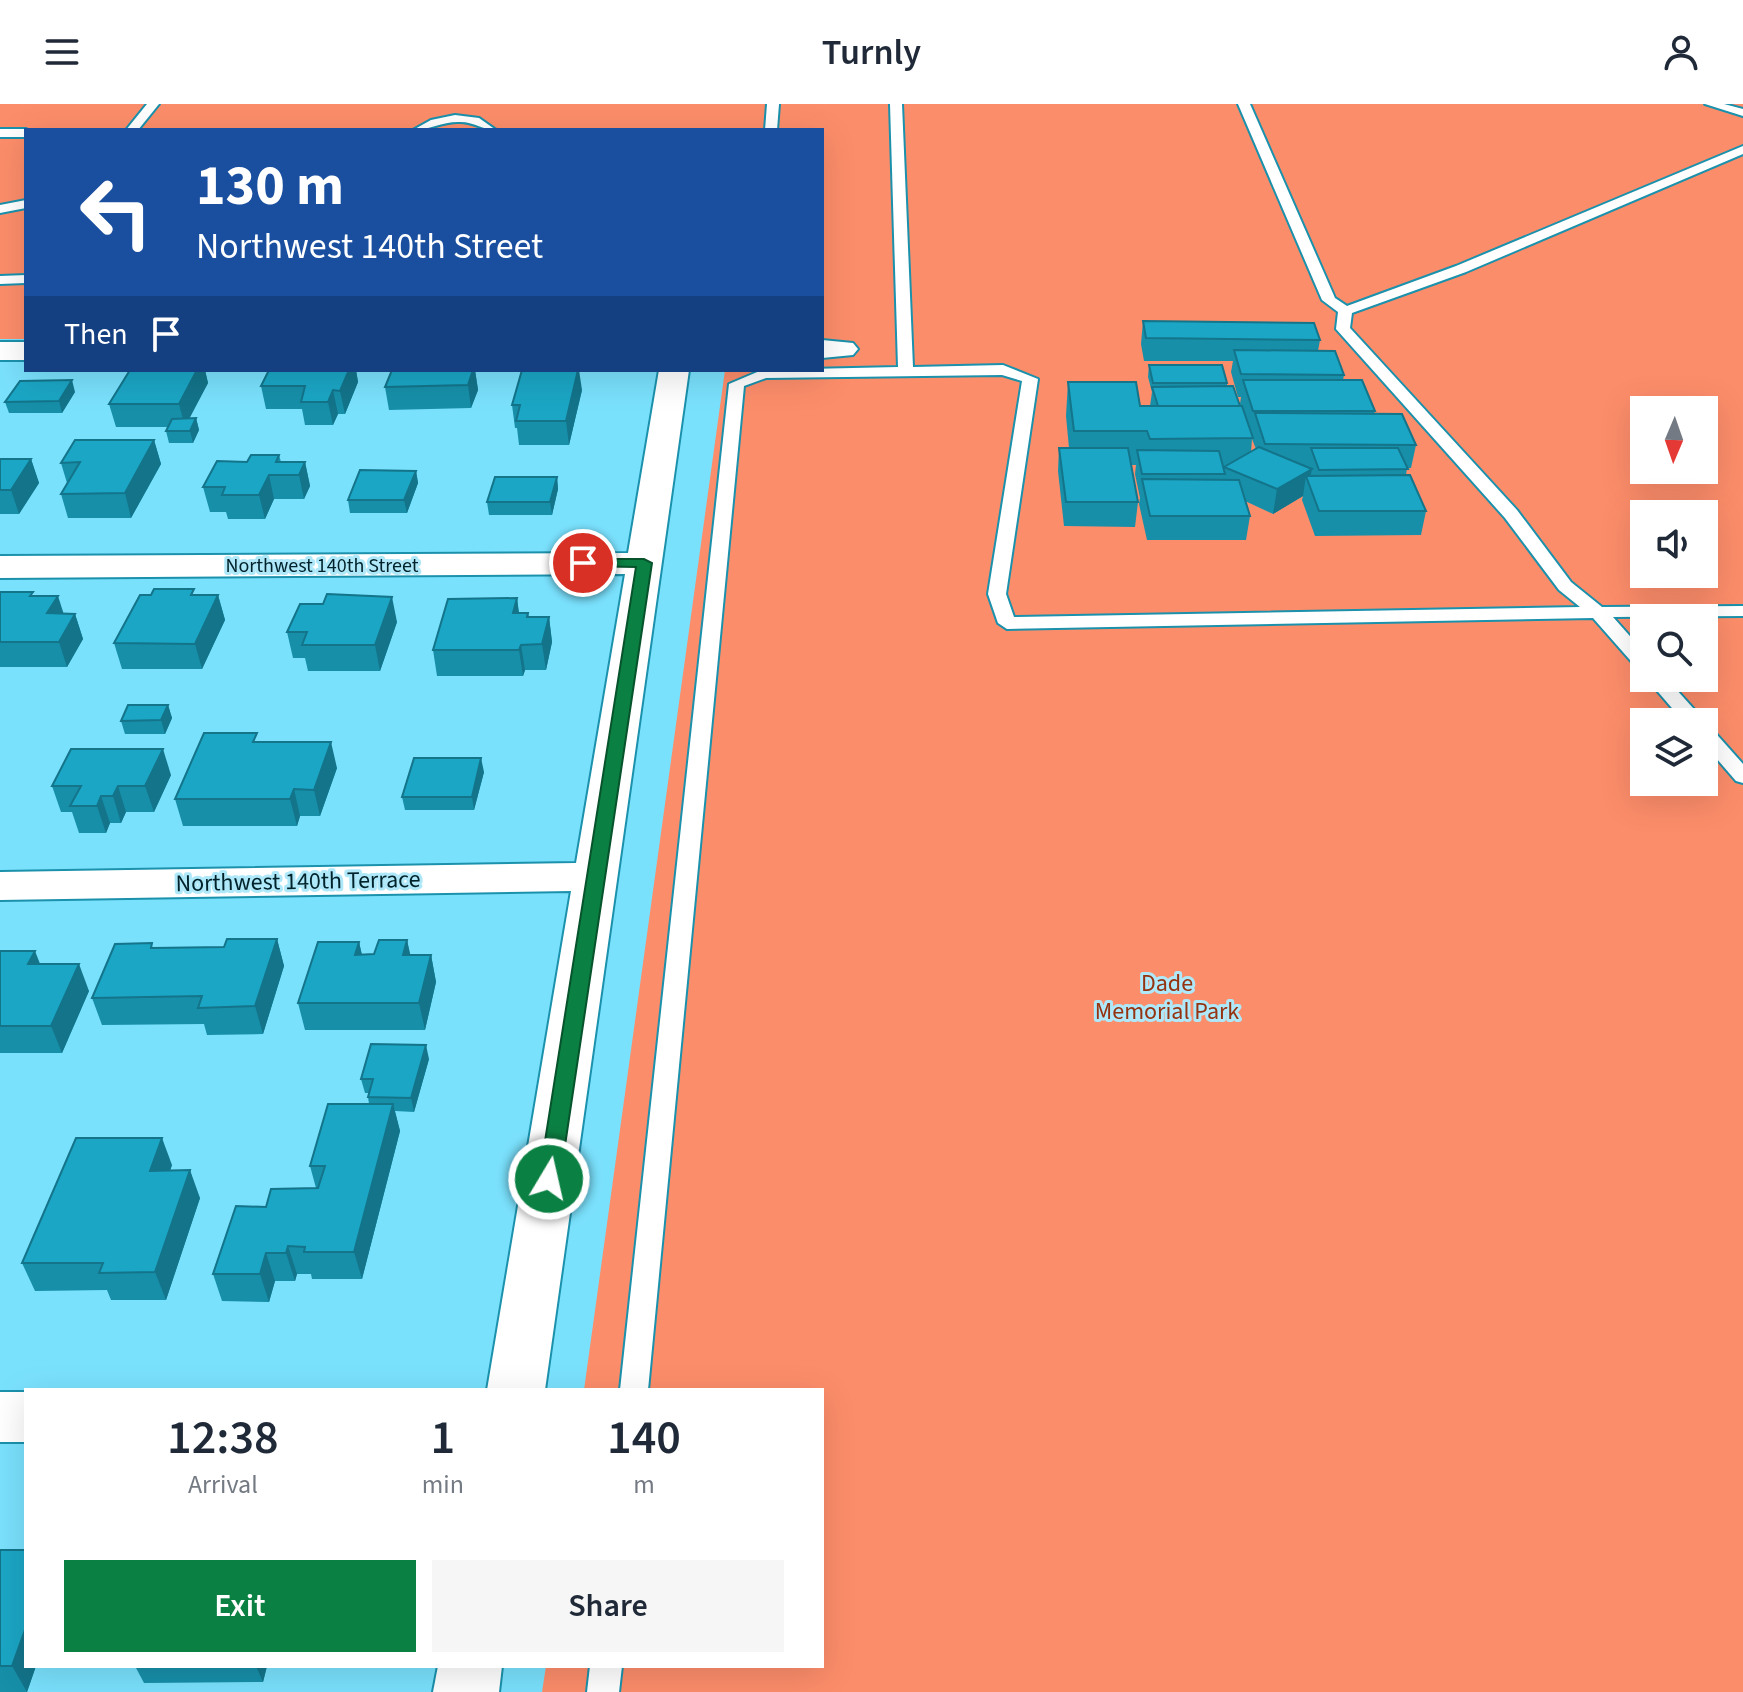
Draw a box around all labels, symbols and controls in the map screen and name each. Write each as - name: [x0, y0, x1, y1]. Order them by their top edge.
- text: Turnly: [822, 27, 921, 78]
- icon: menu: [40, 30, 84, 74]
- icon: person: [1659, 30, 1703, 74]
- text: 130 m: [196, 147, 344, 226]
- icon: left: [64, 160, 168, 264]
- text: Northwest 140th Street: [196, 221, 543, 272]
- icon: arrive: [144, 312, 188, 356]
- text: Then: [64, 313, 128, 356]
- north arrow: [1630, 396, 1718, 484]
- map controls: [1630, 396, 1718, 796]
- button: sound: [1630, 500, 1718, 588]
- pin: [549, 529, 617, 597]
- icon: arrive: [561, 541, 605, 585]
- street label: Northwest 140th Street: [226, 552, 419, 580]
- button: search: [1630, 604, 1718, 692]
- button: layers: [1630, 708, 1718, 796]
- street label: Northwest 140th Terrace: [175, 862, 421, 901]
- park label: Dade Memorial Park: [1095, 966, 1239, 1029]
- position arrow: [507, 1137, 591, 1221]
- text: 12:38: [167, 1404, 279, 1472]
- text: 1: [431, 1404, 455, 1472]
- text: 140: [607, 1404, 681, 1472]
- text: Arrival: [188, 1466, 258, 1503]
- text: min: [422, 1466, 464, 1503]
- text: m: [633, 1466, 655, 1503]
- button: Exit: [64, 1560, 416, 1652]
- button: Share: [432, 1560, 784, 1652]

